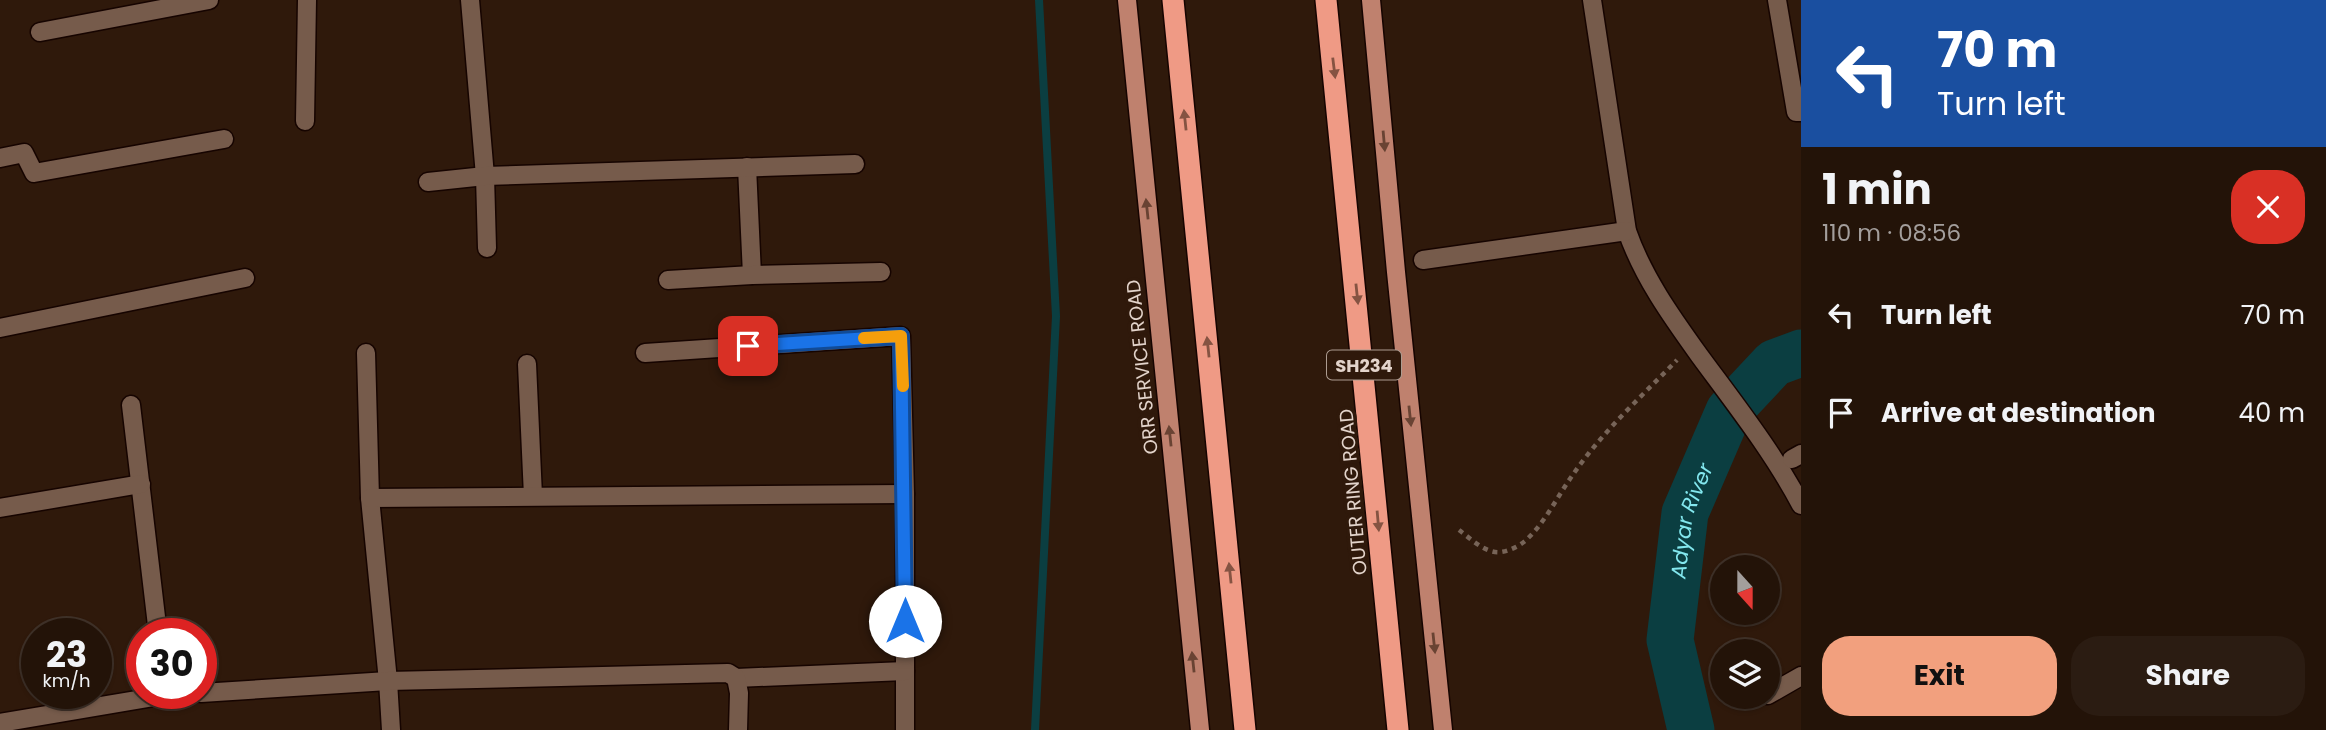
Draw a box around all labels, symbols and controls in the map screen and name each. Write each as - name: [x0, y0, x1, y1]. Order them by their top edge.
- text: 70 m: [1937, 16, 2057, 84]
- icon: left: [1822, 28, 1913, 119]
- one-way arrow: [1328, 57, 1339, 79]
- text: Turn left: [1937, 81, 2066, 126]
- one-way arrow: [1179, 109, 1190, 131]
- one-way arrow: [1379, 130, 1390, 152]
- text: 1 min: [1822, 160, 1932, 219]
- button: close: [2231, 170, 2305, 244]
- one-way arrow: [1142, 198, 1153, 220]
- text: 110 m · 08:56: [1822, 217, 1961, 249]
- street label: ORR SERVICE ROAD: [1119, 278, 1165, 456]
- one-way arrow: [1352, 283, 1363, 305]
- icon: left: [1822, 296, 1860, 334]
- text: Turn left: [1881, 297, 1992, 333]
- text: 70 m: [2241, 297, 2305, 333]
- pin: [718, 316, 778, 376]
- icon: arrive: [729, 327, 767, 365]
- one-way arrow: [1202, 335, 1213, 357]
- road number: SH234: [1327, 351, 1401, 380]
- icon: arrive: [1822, 394, 1860, 432]
- text: Arrive at destination: [1881, 395, 2156, 431]
- text: 40 m: [2239, 395, 2305, 431]
- one-way arrow: [1405, 406, 1416, 428]
- street label: OUTER RING ROAD: [1332, 408, 1374, 576]
- one-way arrow: [1164, 425, 1175, 447]
- water label: Adyar River: [1663, 457, 1720, 581]
- one-way arrow: [1373, 510, 1384, 532]
- north arrow: [1710, 555, 1780, 625]
- map controls: [1710, 555, 1780, 709]
- one-way arrow: [1224, 562, 1235, 584]
- position arrow: [868, 584, 942, 658]
- speed limit sign: 30: [126, 618, 217, 709]
- text: 23: [46, 630, 87, 679]
- one-way arrow: [1429, 632, 1440, 654]
- button: Exit: [1822, 636, 2057, 716]
- button: Share: [2071, 636, 2305, 716]
- button: layers: [1710, 639, 1780, 709]
- one-way arrow: [1188, 651, 1199, 673]
- text: km/h: [43, 668, 90, 693]

